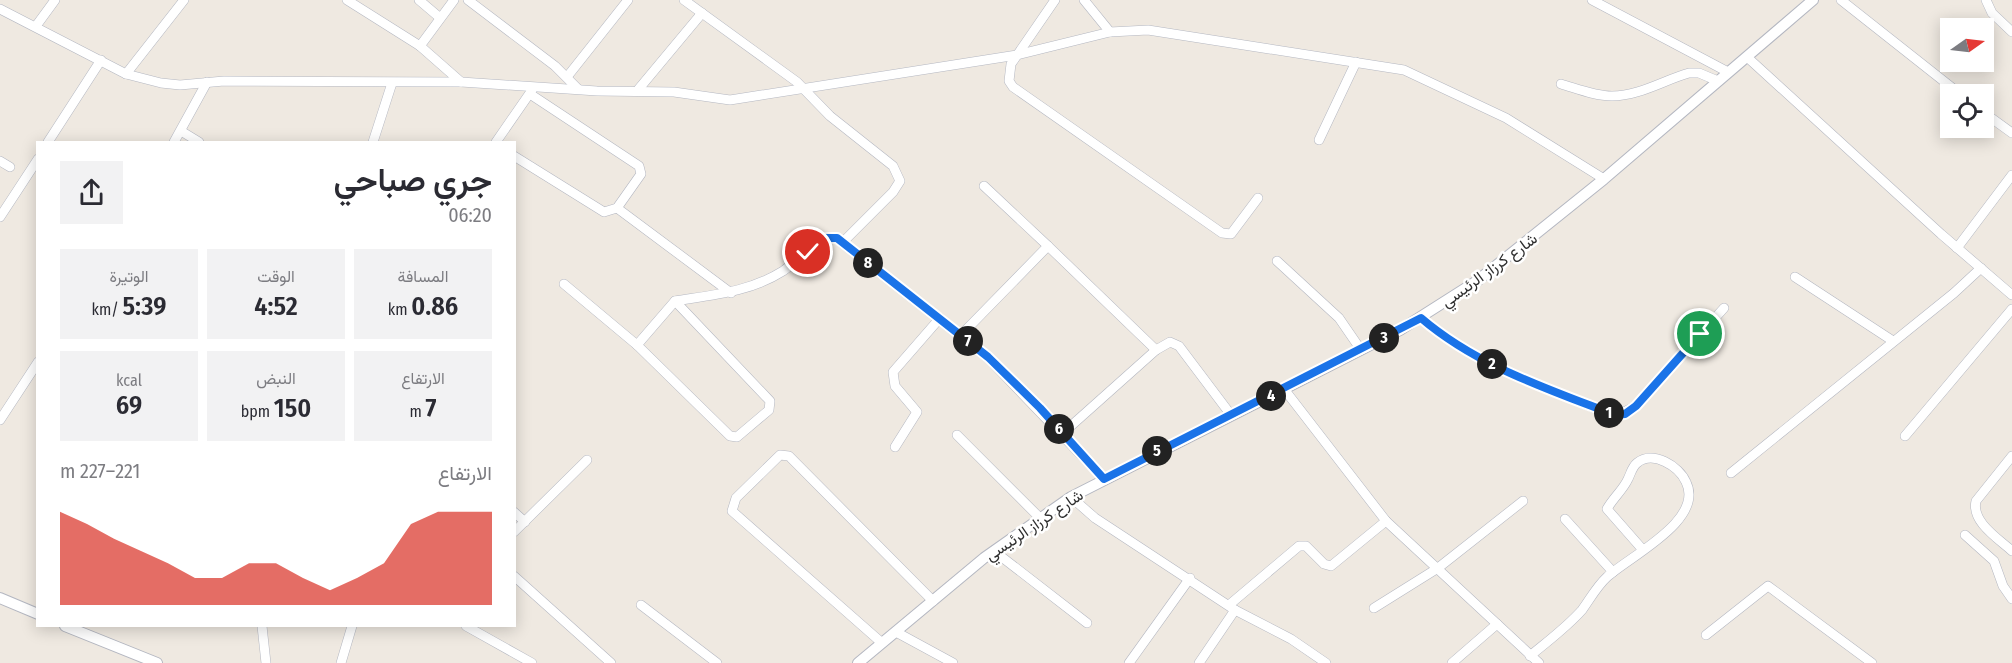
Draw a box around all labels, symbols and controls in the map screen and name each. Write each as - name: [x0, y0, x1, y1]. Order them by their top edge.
- north arrow: [1940, 18, 1994, 72]
- map controls: [1940, 18, 1994, 138]
- button: locate: [1940, 84, 1994, 138]
- text: جري صباحي: [334, 160, 492, 200]
- button: share: [60, 161, 123, 224]
- text: 06:20: [448, 203, 492, 227]
- pin: [782, 226, 833, 277]
- street label: شارع كرزاز الرئيسي: [1437, 229, 1543, 315]
- icon: check: [791, 235, 824, 268]
- pin: 8: [853, 248, 883, 278]
- text: 8: [864, 253, 872, 272]
- text: الوتيرة: [109, 267, 149, 286]
- text: الوقت: [257, 267, 295, 286]
- text: المسافة: [398, 267, 448, 286]
- text: 5:39: [123, 291, 166, 322]
- text: 4:52: [254, 291, 298, 322]
- text: 0.86: [411, 291, 458, 322]
- text: /km: [92, 300, 123, 319]
- text: km: [388, 300, 411, 319]
- pin: [1674, 308, 1725, 359]
- icon: arrive: [1683, 317, 1716, 350]
- pin: 3: [1369, 323, 1399, 353]
- pin: 7: [953, 326, 983, 356]
- text: 3: [1380, 328, 1388, 347]
- text: 7: [965, 331, 971, 350]
- pin: 2: [1477, 349, 1507, 379]
- text: 2: [1488, 354, 1496, 373]
- text: النبض: [256, 369, 296, 388]
- text: الارتفاع: [401, 369, 445, 388]
- text: kcal: [116, 371, 142, 390]
- pin: 4: [1256, 381, 1286, 411]
- text: 4: [1267, 386, 1275, 405]
- text: 69: [116, 390, 142, 421]
- text: 150: [274, 393, 311, 424]
- text: 7: [426, 393, 437, 424]
- pin: 1: [1594, 398, 1624, 428]
- text: bpm: [241, 402, 274, 421]
- text: m: [410, 402, 426, 421]
- text: 1: [1606, 403, 1612, 422]
- pin: 6: [1044, 414, 1074, 444]
- text: 6: [1055, 419, 1063, 438]
- pin: 5: [1142, 436, 1172, 466]
- text: 5: [1153, 441, 1161, 460]
- text: 221–227 m: [60, 459, 140, 483]
- text: الارتفاع: [438, 461, 492, 485]
- street label: شارع كرزاز الرئيسي: [981, 485, 1089, 568]

